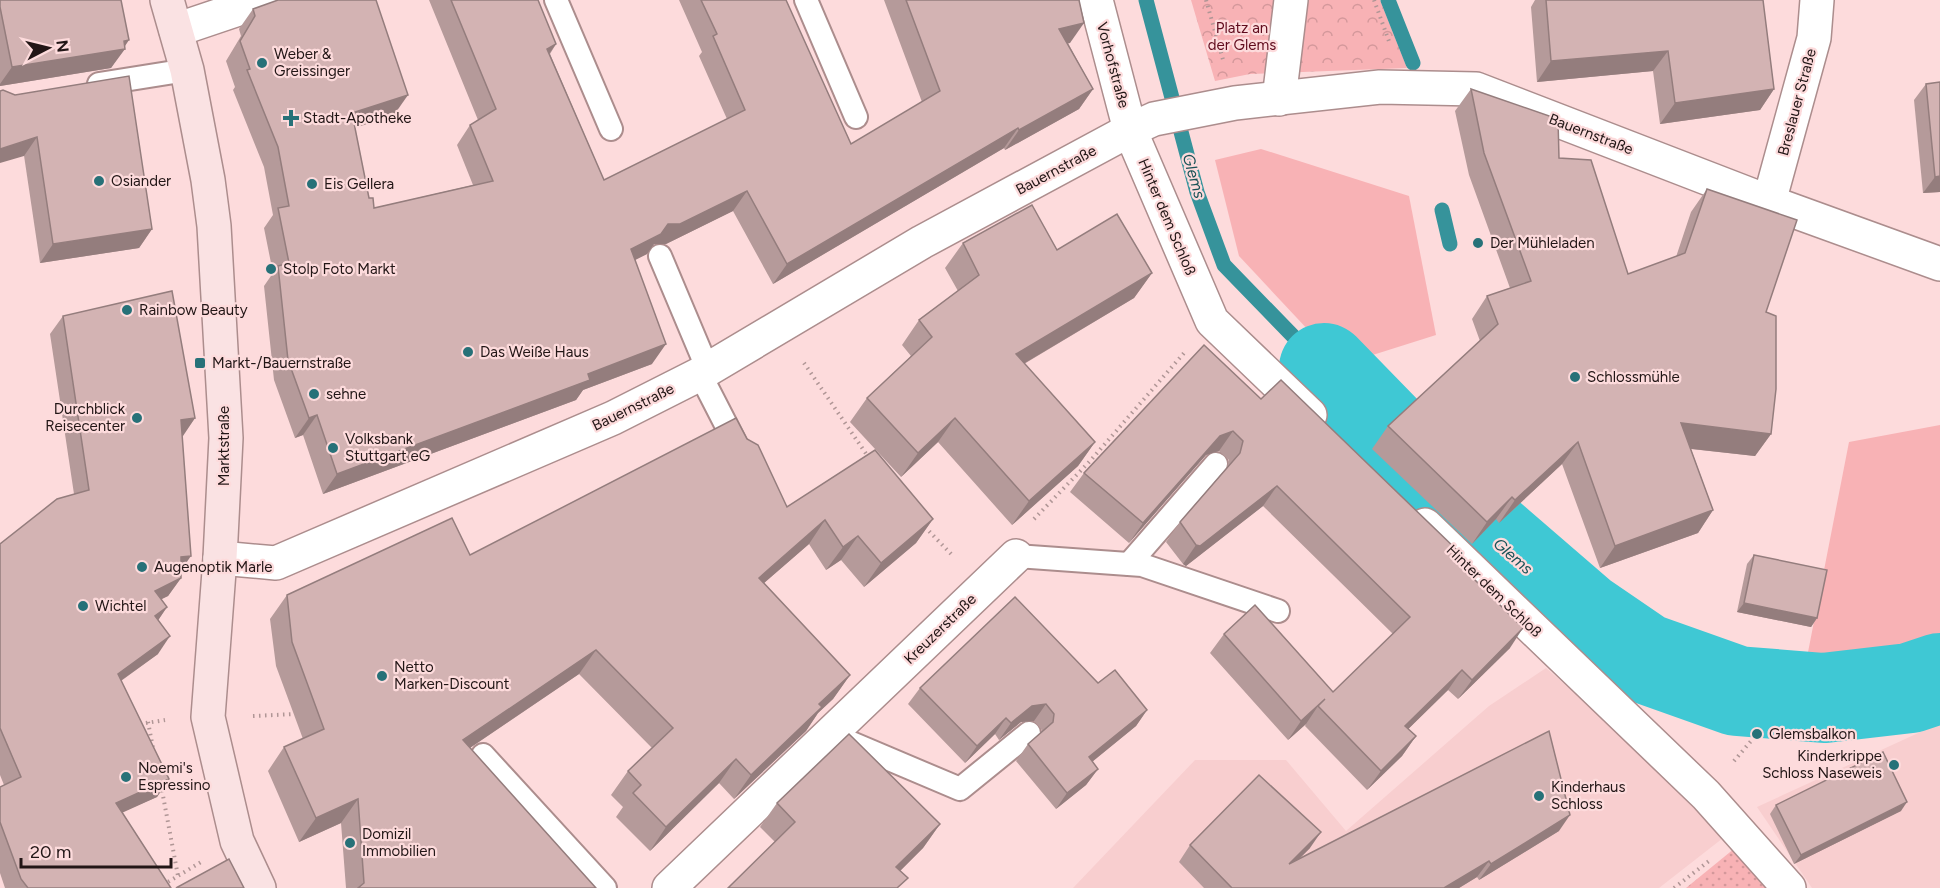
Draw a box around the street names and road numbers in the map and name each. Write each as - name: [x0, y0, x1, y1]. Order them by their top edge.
- street label: Vorhofstraße: [1093, 20, 1133, 110]
- street label: Breslauer Straße: [1774, 47, 1820, 157]
- street label: Bauernstraße: [1546, 110, 1636, 158]
- street label: Bauernstraße: [1013, 141, 1099, 199]
- street label: Hinter dem Schloß: [1134, 156, 1200, 278]
- street label: Bauernstraße: [589, 379, 677, 435]
- street label: Marktstraße: [215, 406, 233, 486]
- street label: Hinter dem Schloß: [1443, 541, 1545, 641]
- street label: Kreuzerstraße: [900, 590, 980, 668]

